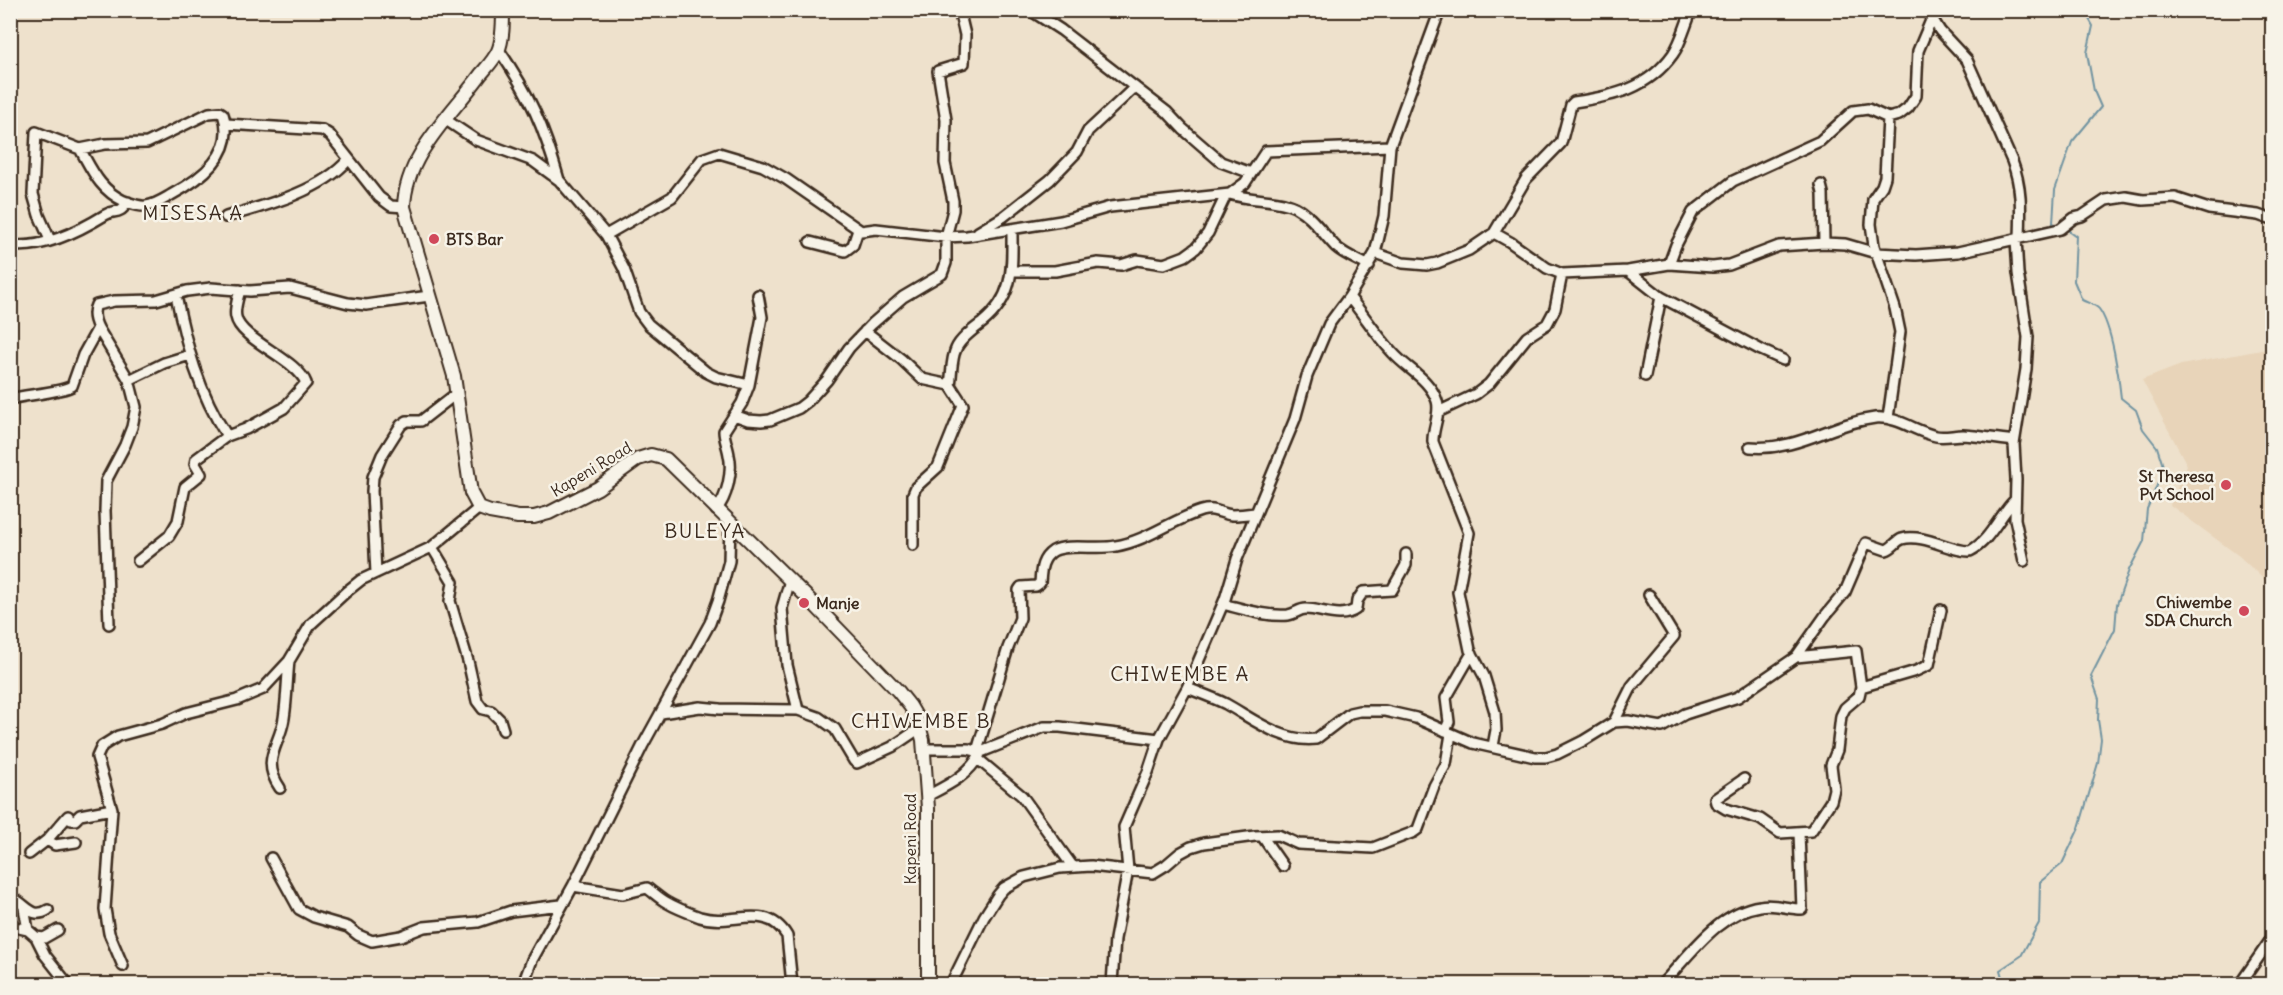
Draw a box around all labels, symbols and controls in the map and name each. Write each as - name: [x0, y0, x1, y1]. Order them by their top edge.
- district label: MISESA A: [142, 200, 244, 225]
- place label: BTS Bar: [446, 229, 504, 249]
- marker: BTS Bar: [427, 232, 441, 246]
- street label: Kapeni Road: [547, 437, 635, 501]
- place label: St Theresa Pvt School: [2139, 466, 2214, 504]
- marker: St Theresa Pvt School: [2219, 478, 2233, 492]
- district label: BULEYA: [664, 518, 746, 543]
- place label: Chiwembe SDA Church: [2145, 592, 2232, 630]
- place label: Manje: [816, 593, 860, 613]
- marker: Manje: [797, 596, 811, 610]
- marker: Chiwembe SDA Church: [2237, 604, 2251, 618]
- district label: CHIWEMBE A: [1110, 661, 1250, 686]
- district label: CHIWEMBE B: [851, 708, 991, 733]
- street label: Kapeni Road: [900, 794, 920, 884]

